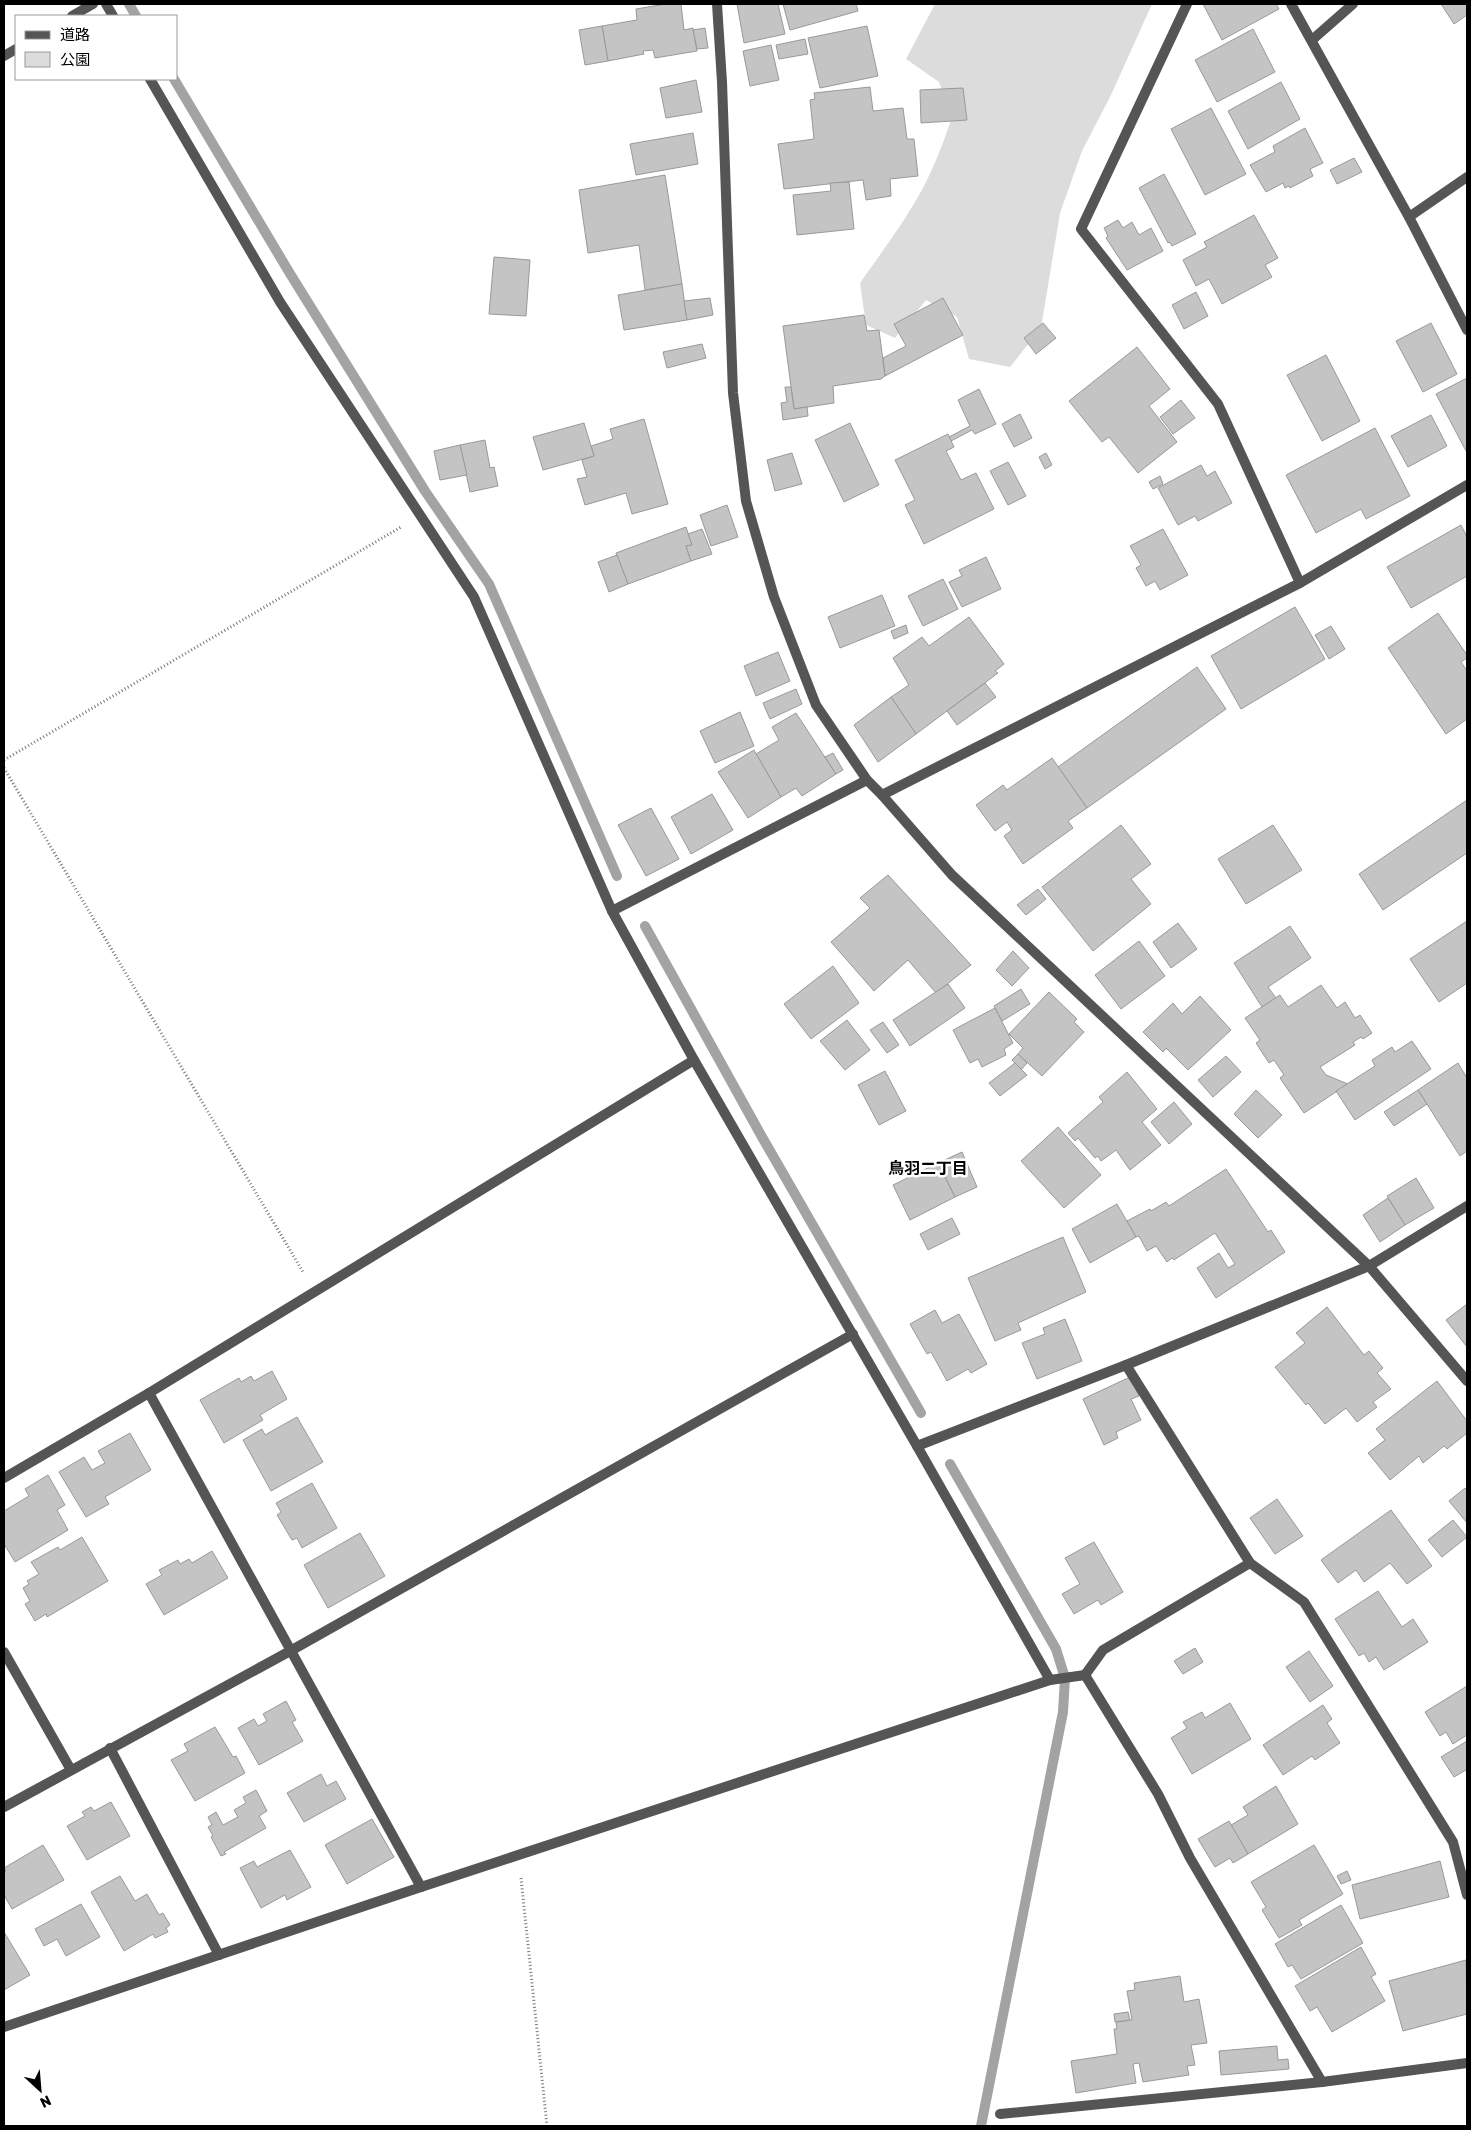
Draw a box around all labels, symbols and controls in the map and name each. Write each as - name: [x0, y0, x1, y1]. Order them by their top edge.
- legend: [15, 15, 178, 80]
- text: 道路: [60, 26, 90, 44]
- text: 公園: [60, 51, 90, 69]
- district label: 鳥羽二丁目: [888, 1159, 968, 1178]
- north arrow: [15, 2065, 65, 2115]
- text: N: [37, 2091, 54, 2111]

